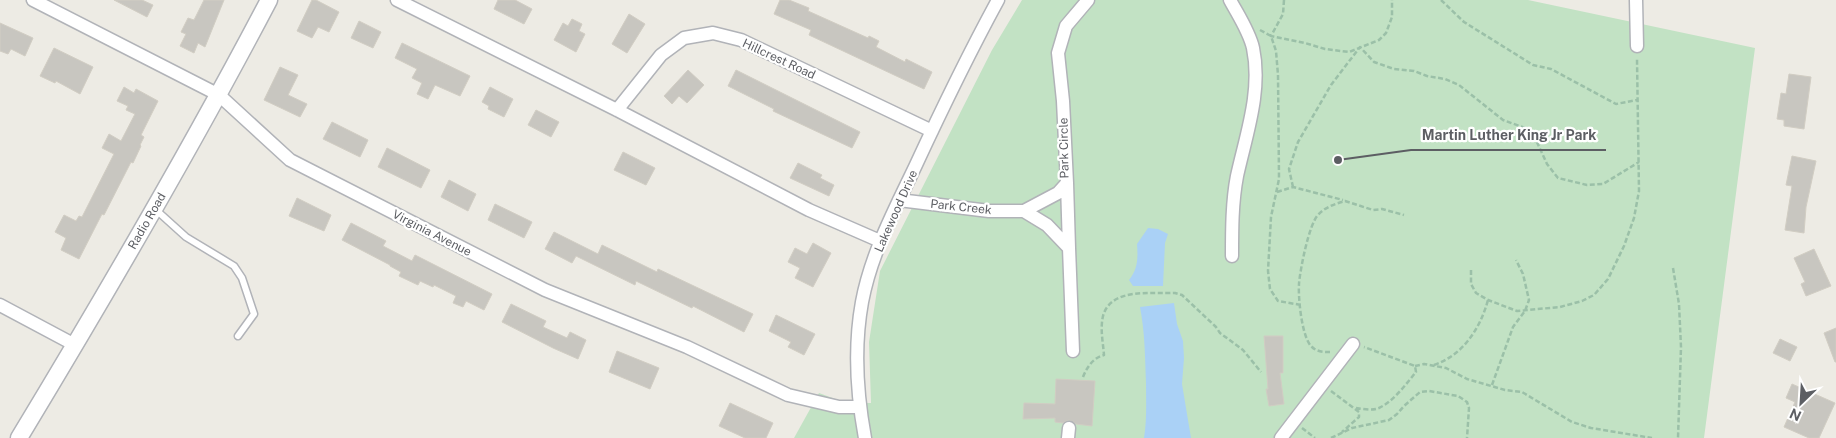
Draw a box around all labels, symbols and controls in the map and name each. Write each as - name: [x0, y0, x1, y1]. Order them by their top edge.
- street label: Hillcrest Road: [740, 36, 818, 82]
- street label: Park Circle: [1056, 117, 1072, 179]
- callout: Martin Luther King Jr Park: [1411, 121, 1606, 150]
- text: Martin Luther King Jr Park: [1422, 127, 1596, 143]
- street label: Lakewood Drive: [872, 168, 920, 254]
- street label: Radio Road: [125, 190, 169, 252]
- street label: Park Creek: [930, 197, 993, 217]
- street label: Virginia Avenue: [390, 207, 474, 259]
- north arrow: [1776, 378, 1826, 428]
- text: N: [1787, 405, 1804, 424]

